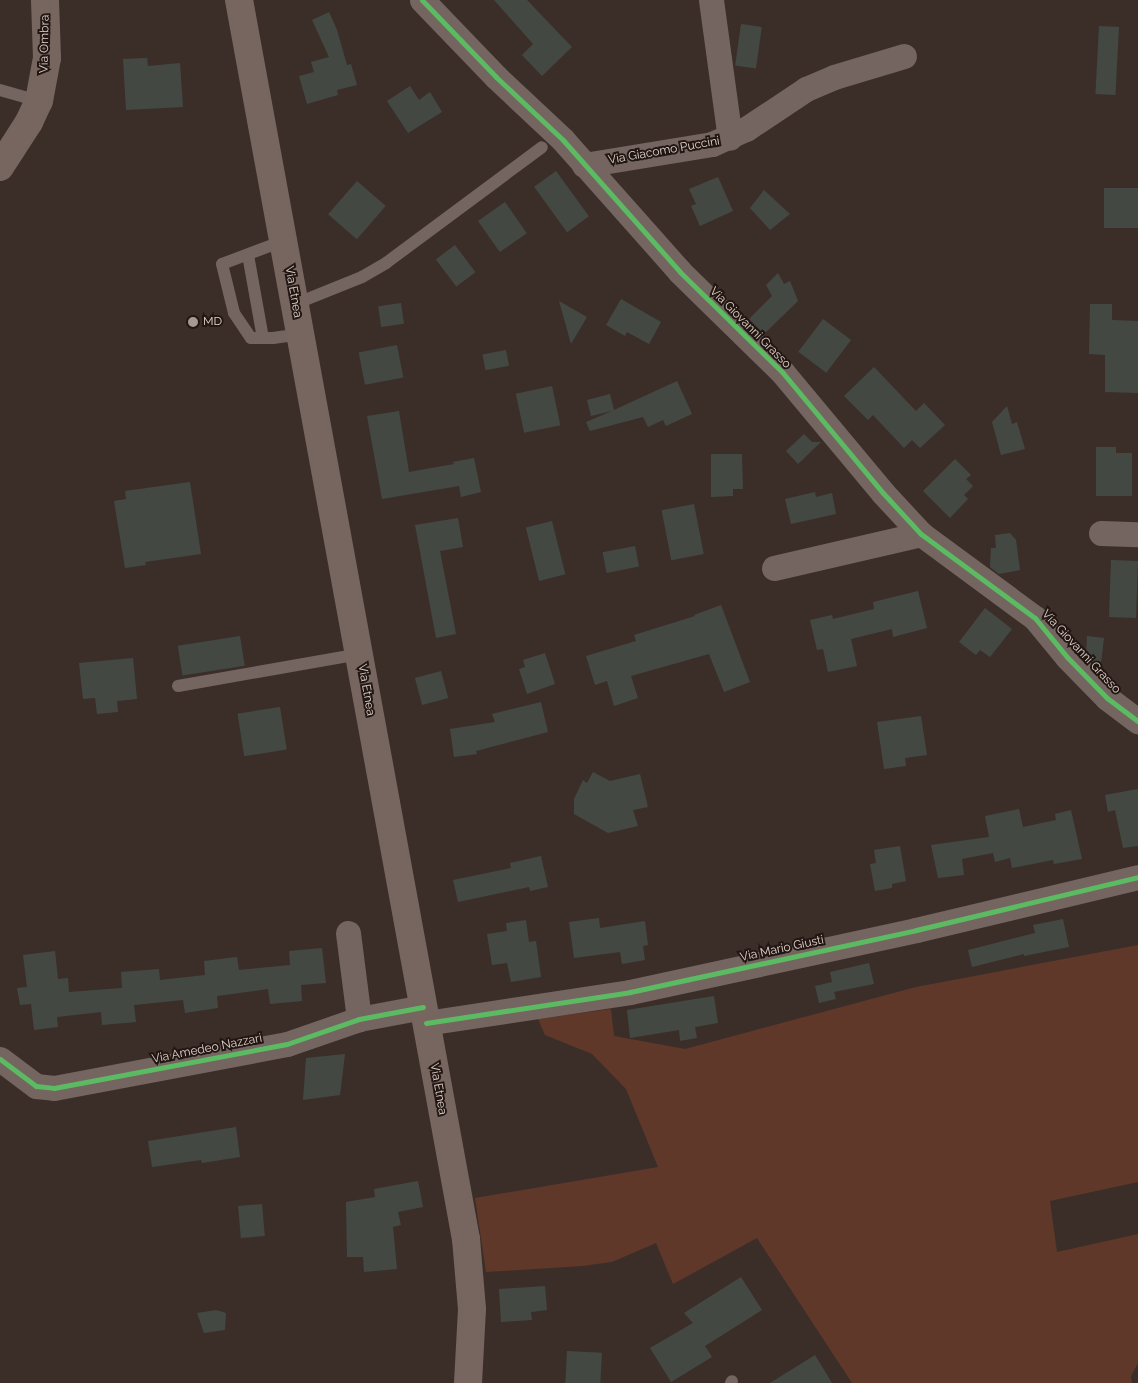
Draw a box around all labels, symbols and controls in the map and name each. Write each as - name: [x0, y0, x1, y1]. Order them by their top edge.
- street label: Via Ombra: [37, 15, 53, 73]
- street label: Via Giacomo Puccini: [607, 134, 721, 168]
- street label: Via Etnea: [281, 265, 305, 319]
- street label: Via Giovanni Grasso: [706, 284, 794, 372]
- place label: MD: [203, 315, 222, 329]
- marker: MD: [187, 316, 199, 328]
- street label: Via Giovanni Grasso: [1039, 607, 1123, 697]
- street label: Via Etnea: [354, 663, 378, 717]
- street label: Via Mario Giusti: [739, 933, 825, 965]
- street label: Via Amedeo Nazzari: [151, 1031, 263, 1067]
- street label: Via Etnea: [426, 1062, 450, 1116]

